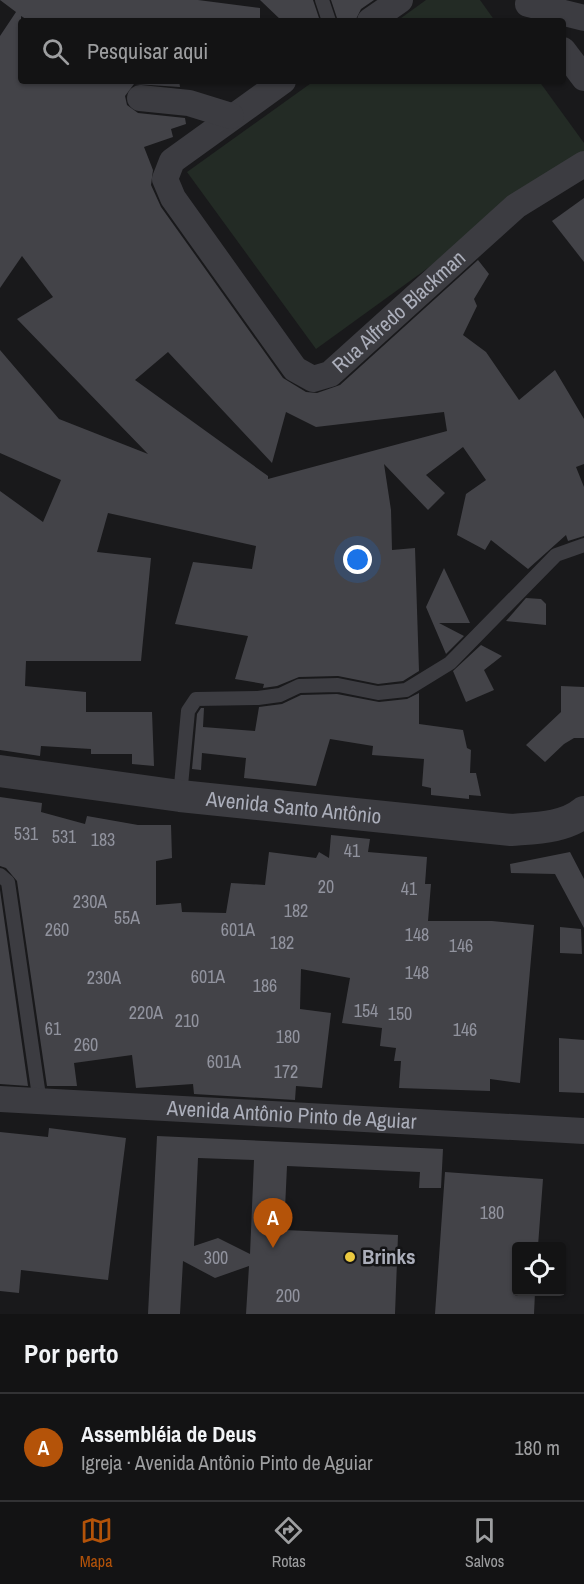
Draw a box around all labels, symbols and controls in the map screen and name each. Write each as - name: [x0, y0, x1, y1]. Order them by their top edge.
- search box: [18, 18, 566, 84]
- icon: search: [39, 35, 72, 68]
- text: Pesquisar aqui: [87, 36, 208, 66]
- street label: Rua Alfredo Blackman: [326, 243, 472, 379]
- your location: [343, 545, 372, 574]
- street label: Avenida Santo Antônio: [204, 784, 383, 831]
- house number: 531: [14, 821, 39, 846]
- house number: 531: [52, 824, 77, 849]
- house number: 183: [91, 827, 115, 852]
- house number: 41: [344, 838, 361, 863]
- house number: 20: [318, 874, 334, 899]
- house number: 41: [401, 876, 418, 901]
- house number: 230A: [73, 889, 107, 914]
- house number: 182: [284, 898, 308, 923]
- house number: 55A: [114, 905, 140, 930]
- house number: 260: [45, 917, 69, 942]
- house number: 601A: [221, 917, 255, 942]
- house number: 148: [405, 922, 429, 947]
- house number: 182: [270, 930, 294, 955]
- house number: 146: [449, 933, 473, 958]
- house number: 148: [405, 960, 429, 985]
- house number: 601A: [191, 964, 225, 989]
- house number: 230A: [87, 965, 121, 990]
- house number: 186: [253, 973, 277, 998]
- house number: 154: [354, 998, 378, 1023]
- house number: 220A: [129, 1000, 163, 1025]
- house number: 150: [388, 1001, 412, 1026]
- house number: 210: [175, 1008, 199, 1033]
- house number: 61: [45, 1016, 62, 1041]
- house number: 146: [453, 1017, 477, 1042]
- house number: 180: [276, 1024, 300, 1049]
- house number: 260: [74, 1032, 98, 1057]
- house number: 601A: [207, 1049, 241, 1074]
- house number: 172: [274, 1059, 298, 1084]
- street label: Avenida Antônio Pinto de Aguiar: [165, 1093, 417, 1136]
- pin: A: [254, 1198, 292, 1248]
- house number: 180: [480, 1200, 504, 1225]
- place label: Brinks: [362, 1242, 416, 1271]
- map controls: [512, 1242, 566, 1296]
- button: locate: [512, 1242, 566, 1296]
- house number: 300: [204, 1245, 228, 1270]
- marker: Brinks: [343, 1250, 357, 1264]
- house number: 200: [276, 1283, 300, 1308]
- text: Por perto: [24, 1336, 119, 1371]
- text: Assembléia de Deus: [81, 1419, 256, 1449]
- text: A: [38, 1434, 49, 1461]
- text: 180 m: [514, 1434, 560, 1461]
- text: Igreja · Avenida Antônio Pinto de Aguiar: [81, 1449, 373, 1476]
- tab: Mapa: [80, 1514, 113, 1572]
- tab: Rotas: [272, 1514, 306, 1572]
- tab: Salvos: [465, 1514, 504, 1572]

